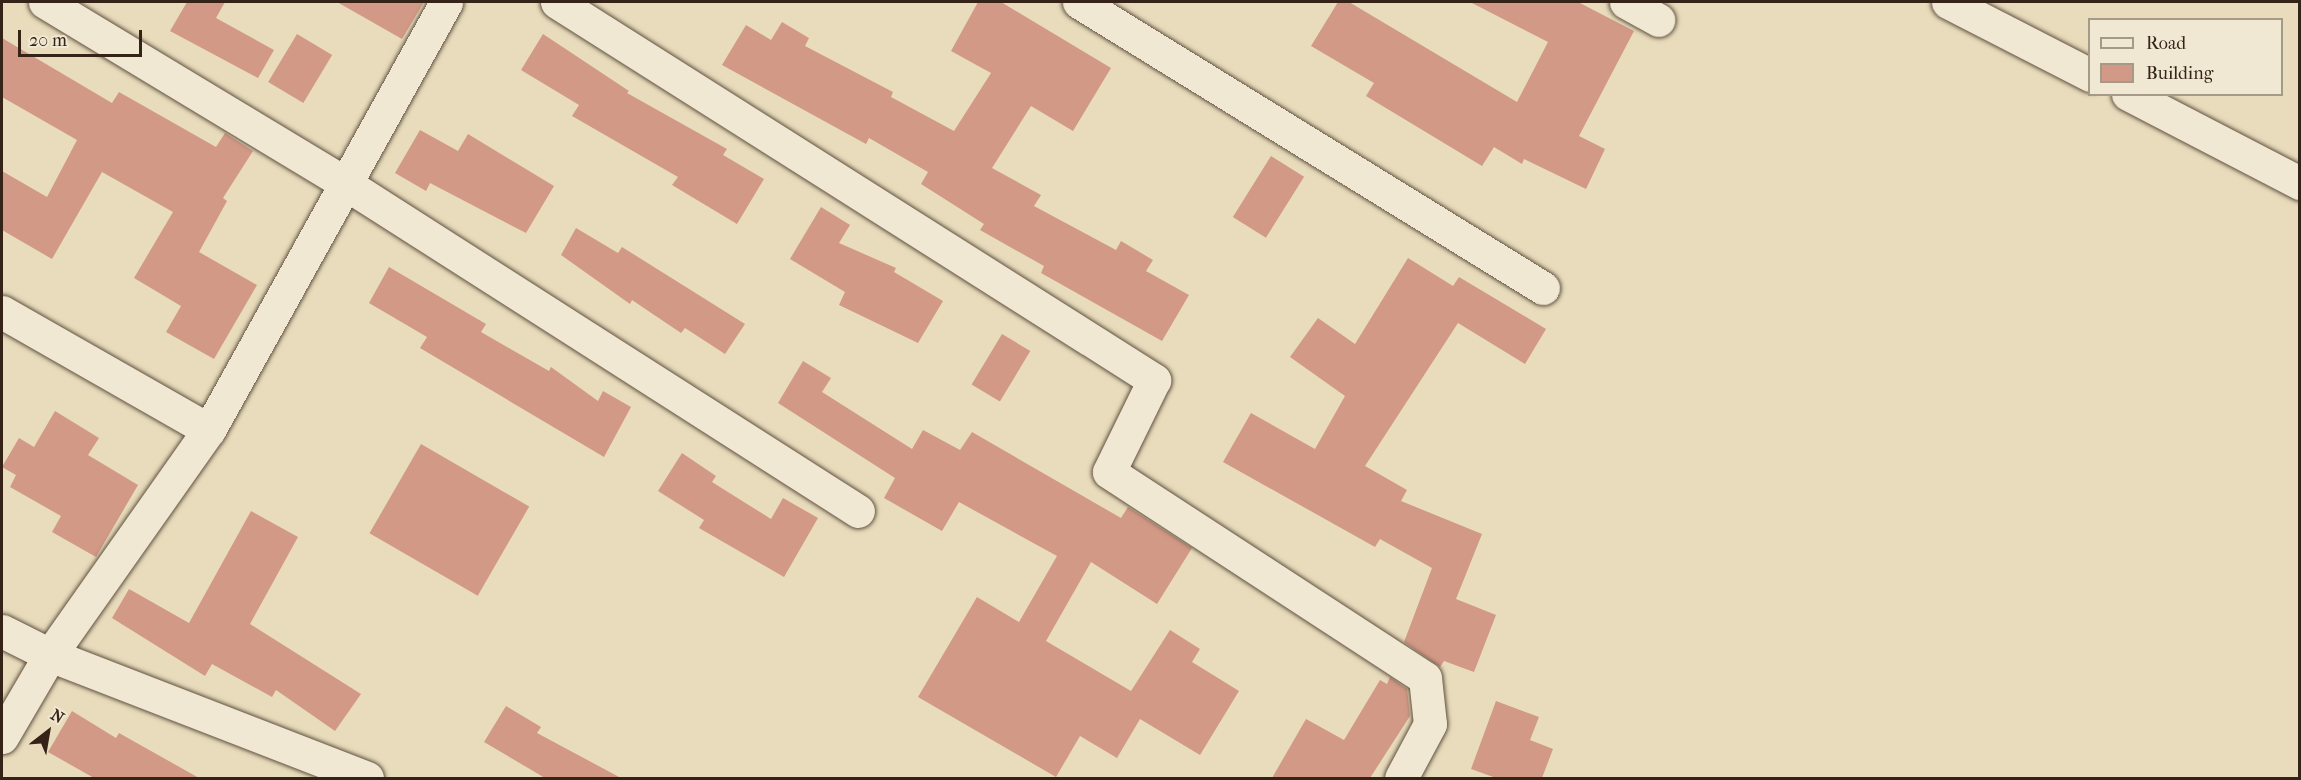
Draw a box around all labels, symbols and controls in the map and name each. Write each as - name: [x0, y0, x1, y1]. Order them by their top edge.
- scale bar: [21, 18, 146, 56]
- legend: [2088, 18, 2283, 96]
- text: 20 m: [29, 30, 67, 51]
- text: Road: [2146, 33, 2186, 54]
- text: Building: [2146, 63, 2213, 84]
- north arrow: [18, 702, 78, 762]
- text: N: [47, 705, 68, 727]

